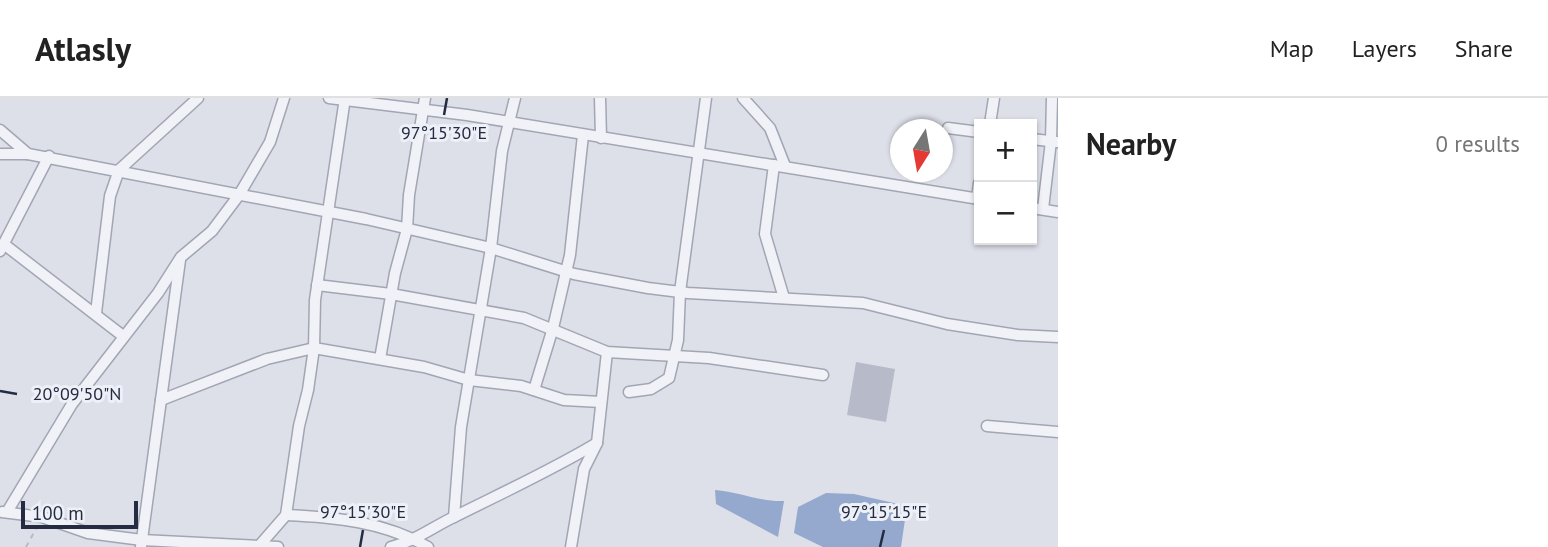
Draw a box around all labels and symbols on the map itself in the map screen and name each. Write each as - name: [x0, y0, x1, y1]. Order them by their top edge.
- north arrow: [890, 119, 953, 182]
- text: 97°15'30"E: [401, 121, 487, 144]
- text: 20°09'50"N: [33, 382, 121, 405]
- scale bar: [21, 498, 138, 530]
- text: 97°15'30"E: [320, 500, 406, 523]
- text: 97°15'15"E: [841, 500, 927, 523]

